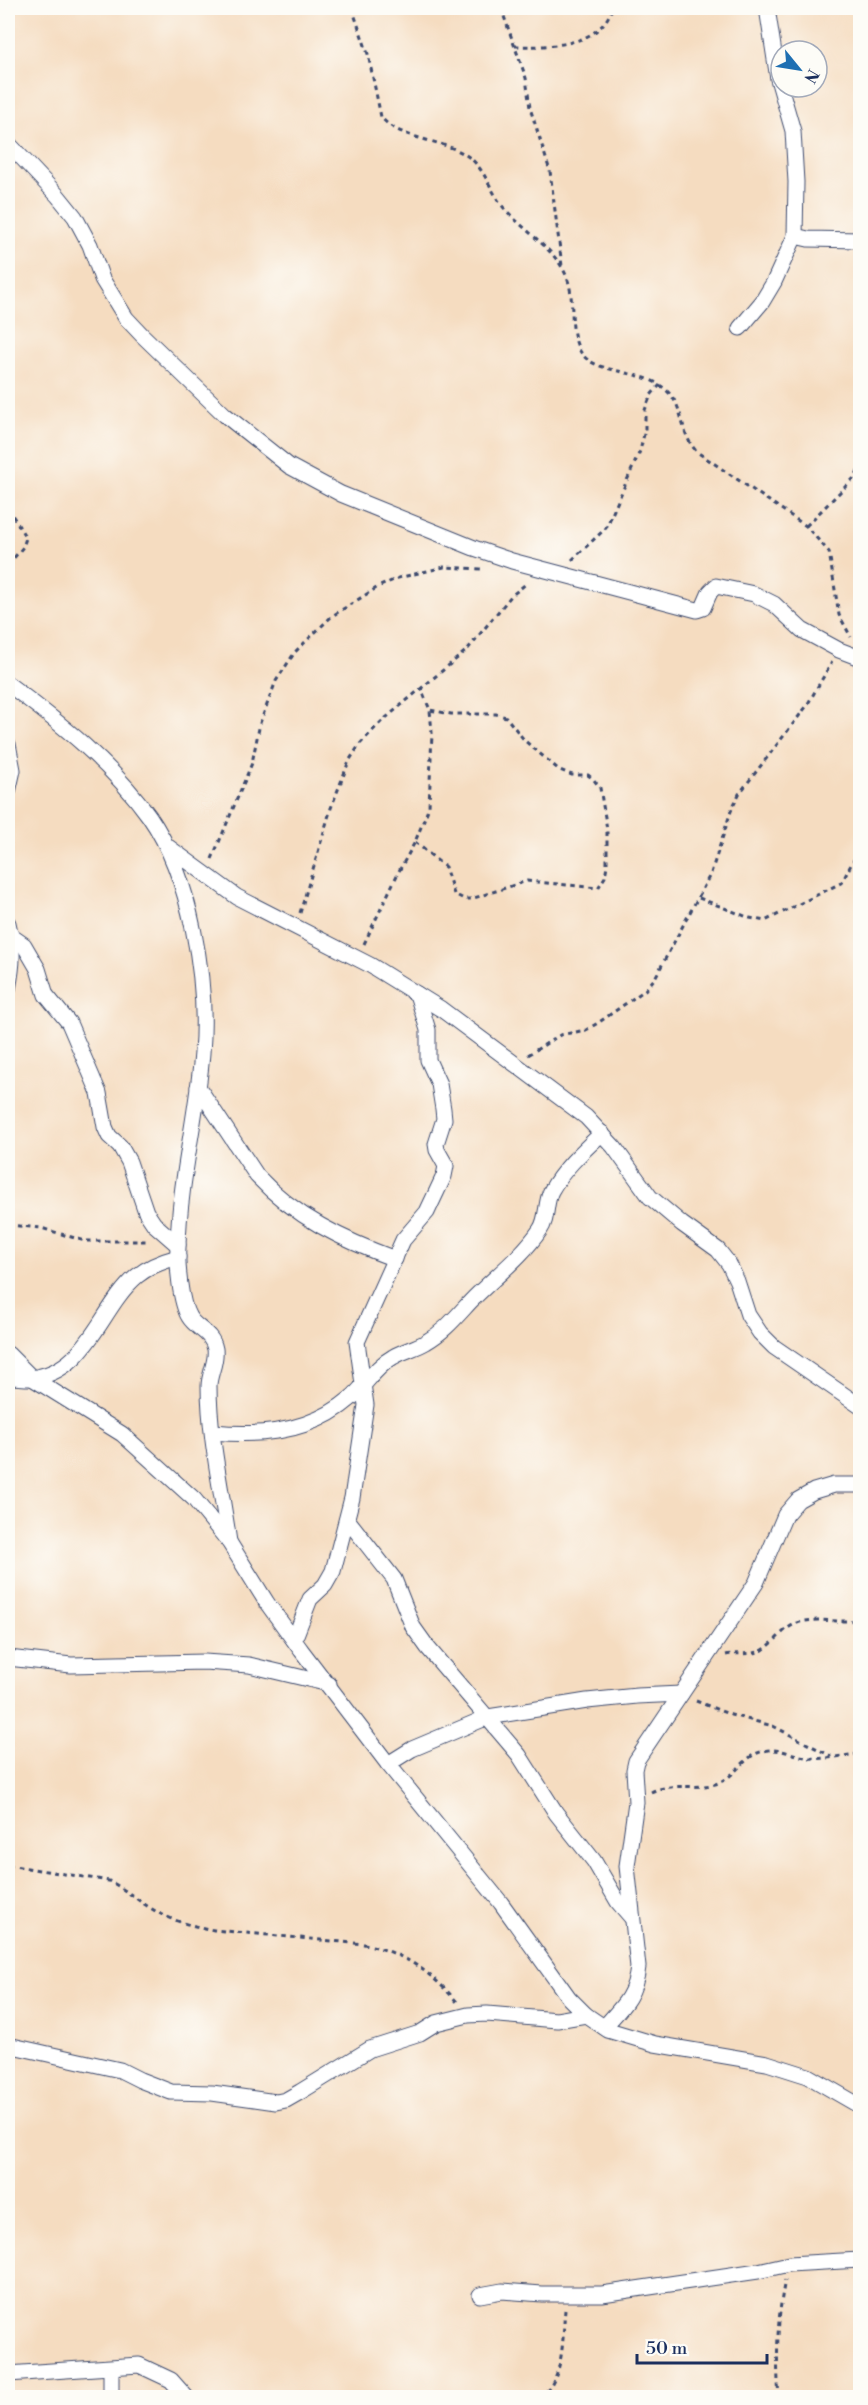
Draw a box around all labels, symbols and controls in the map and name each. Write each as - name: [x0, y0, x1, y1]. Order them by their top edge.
- north arrow: [769, 39, 829, 99]
- text: N: [799, 66, 823, 87]
- scale bar: [637, 2327, 768, 2365]
- text: 50 m: [646, 2337, 688, 2360]

